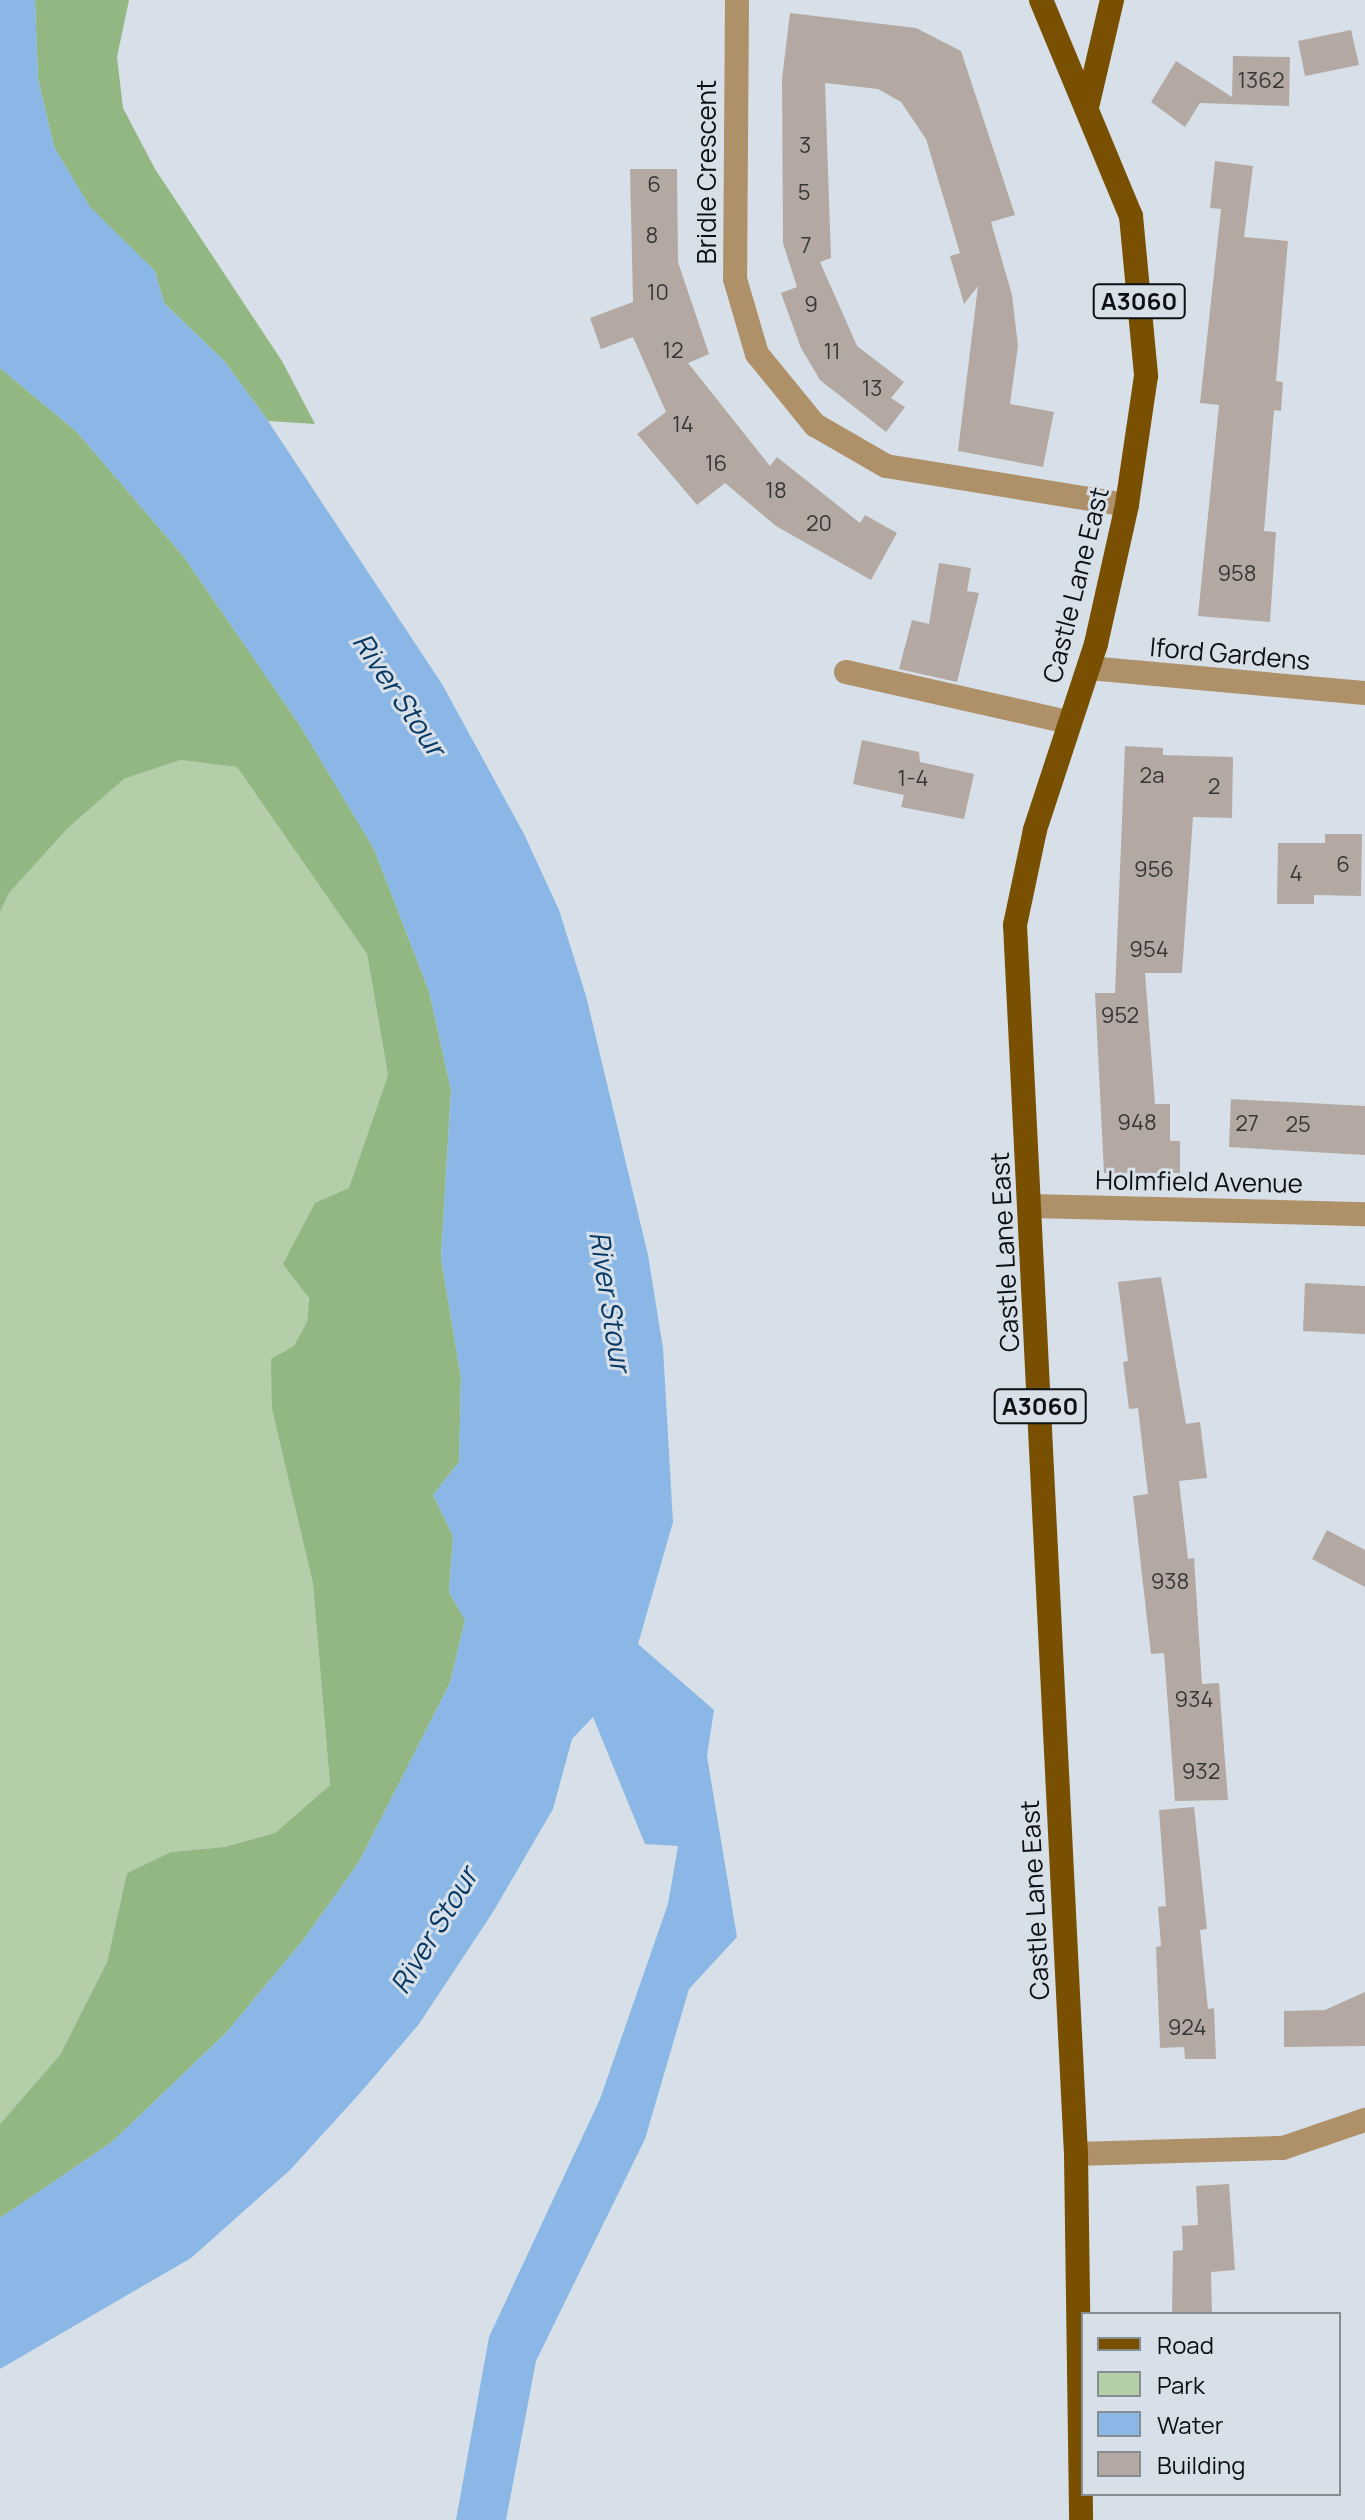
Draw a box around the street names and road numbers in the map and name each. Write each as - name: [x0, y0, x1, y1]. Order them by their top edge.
- street label: Bridle Crescent: [691, 80, 723, 264]
- road number: A3060: [1091, 281, 1187, 321]
- street label: Castle Lane East: [1037, 484, 1115, 686]
- street label: Iford Gardens: [1148, 631, 1312, 677]
- street label: Castle Lane East: [984, 1151, 1026, 1353]
- street label: Holmfield Avenue: [1095, 1165, 1303, 1199]
- road number: A3060: [992, 1386, 1088, 1426]
- street label: Castle Lane East: [1014, 1799, 1056, 2001]

